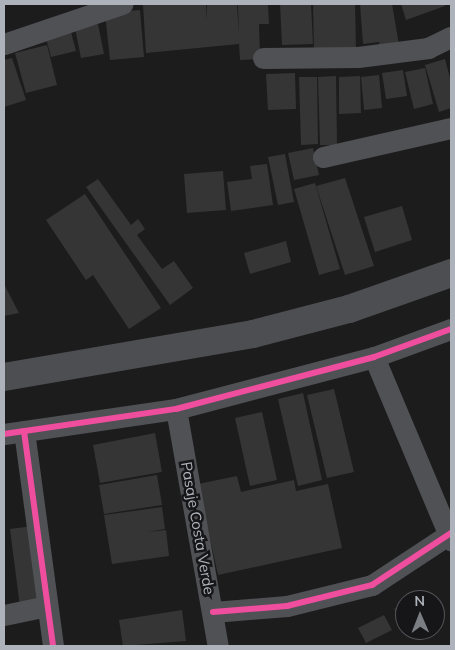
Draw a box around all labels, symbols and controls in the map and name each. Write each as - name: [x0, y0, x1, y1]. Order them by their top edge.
- street label: Pasaje Costa Verde: [177, 460, 219, 596]
- north arrow: [395, 590, 445, 640]
- text: N: [414, 592, 425, 610]

